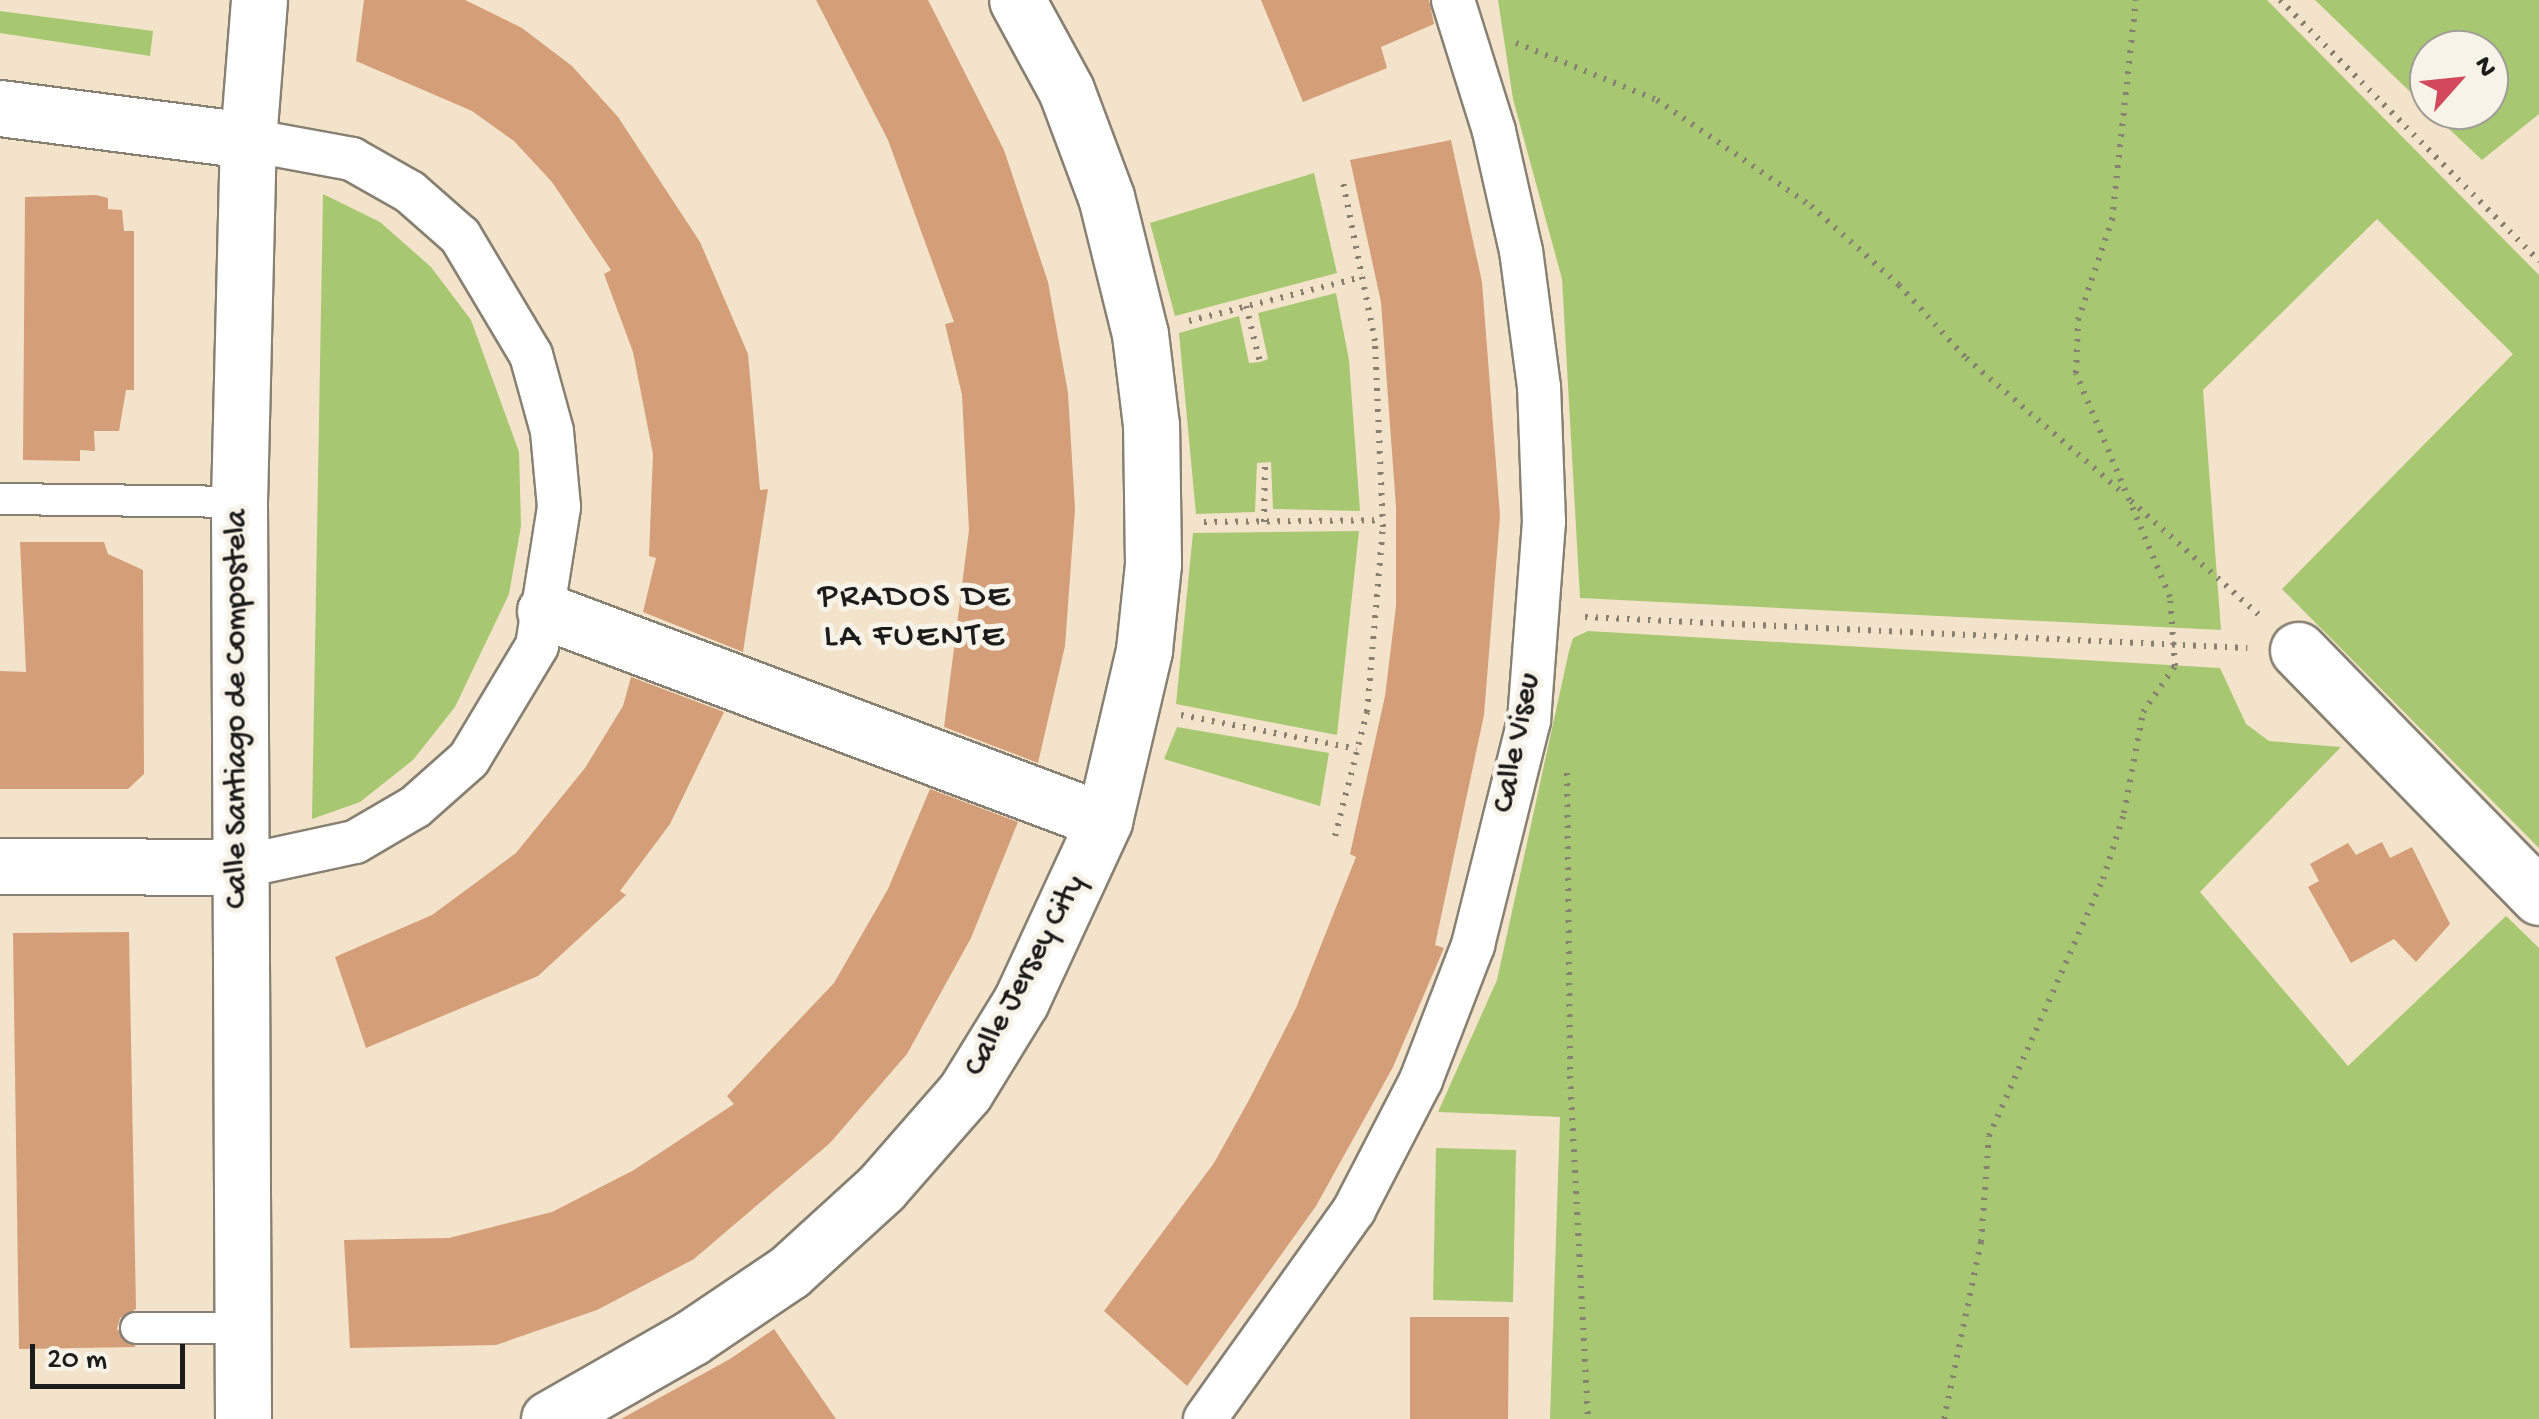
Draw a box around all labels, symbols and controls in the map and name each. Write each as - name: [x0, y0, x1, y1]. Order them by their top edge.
- north arrow: [2409, 30, 2509, 130]
- text: N: [2466, 51, 2503, 83]
- street label: Calle Santiago de Compostela: [219, 509, 257, 909]
- district label: PRADOS DE LA FUENTE: [818, 577, 1012, 659]
- street label: Calle Viseu: [1486, 670, 1550, 816]
- street label: Calle Jersey City: [957, 869, 1095, 1083]
- scale bar: [35, 1324, 190, 1386]
- text: 20 m: [47, 1344, 107, 1379]

